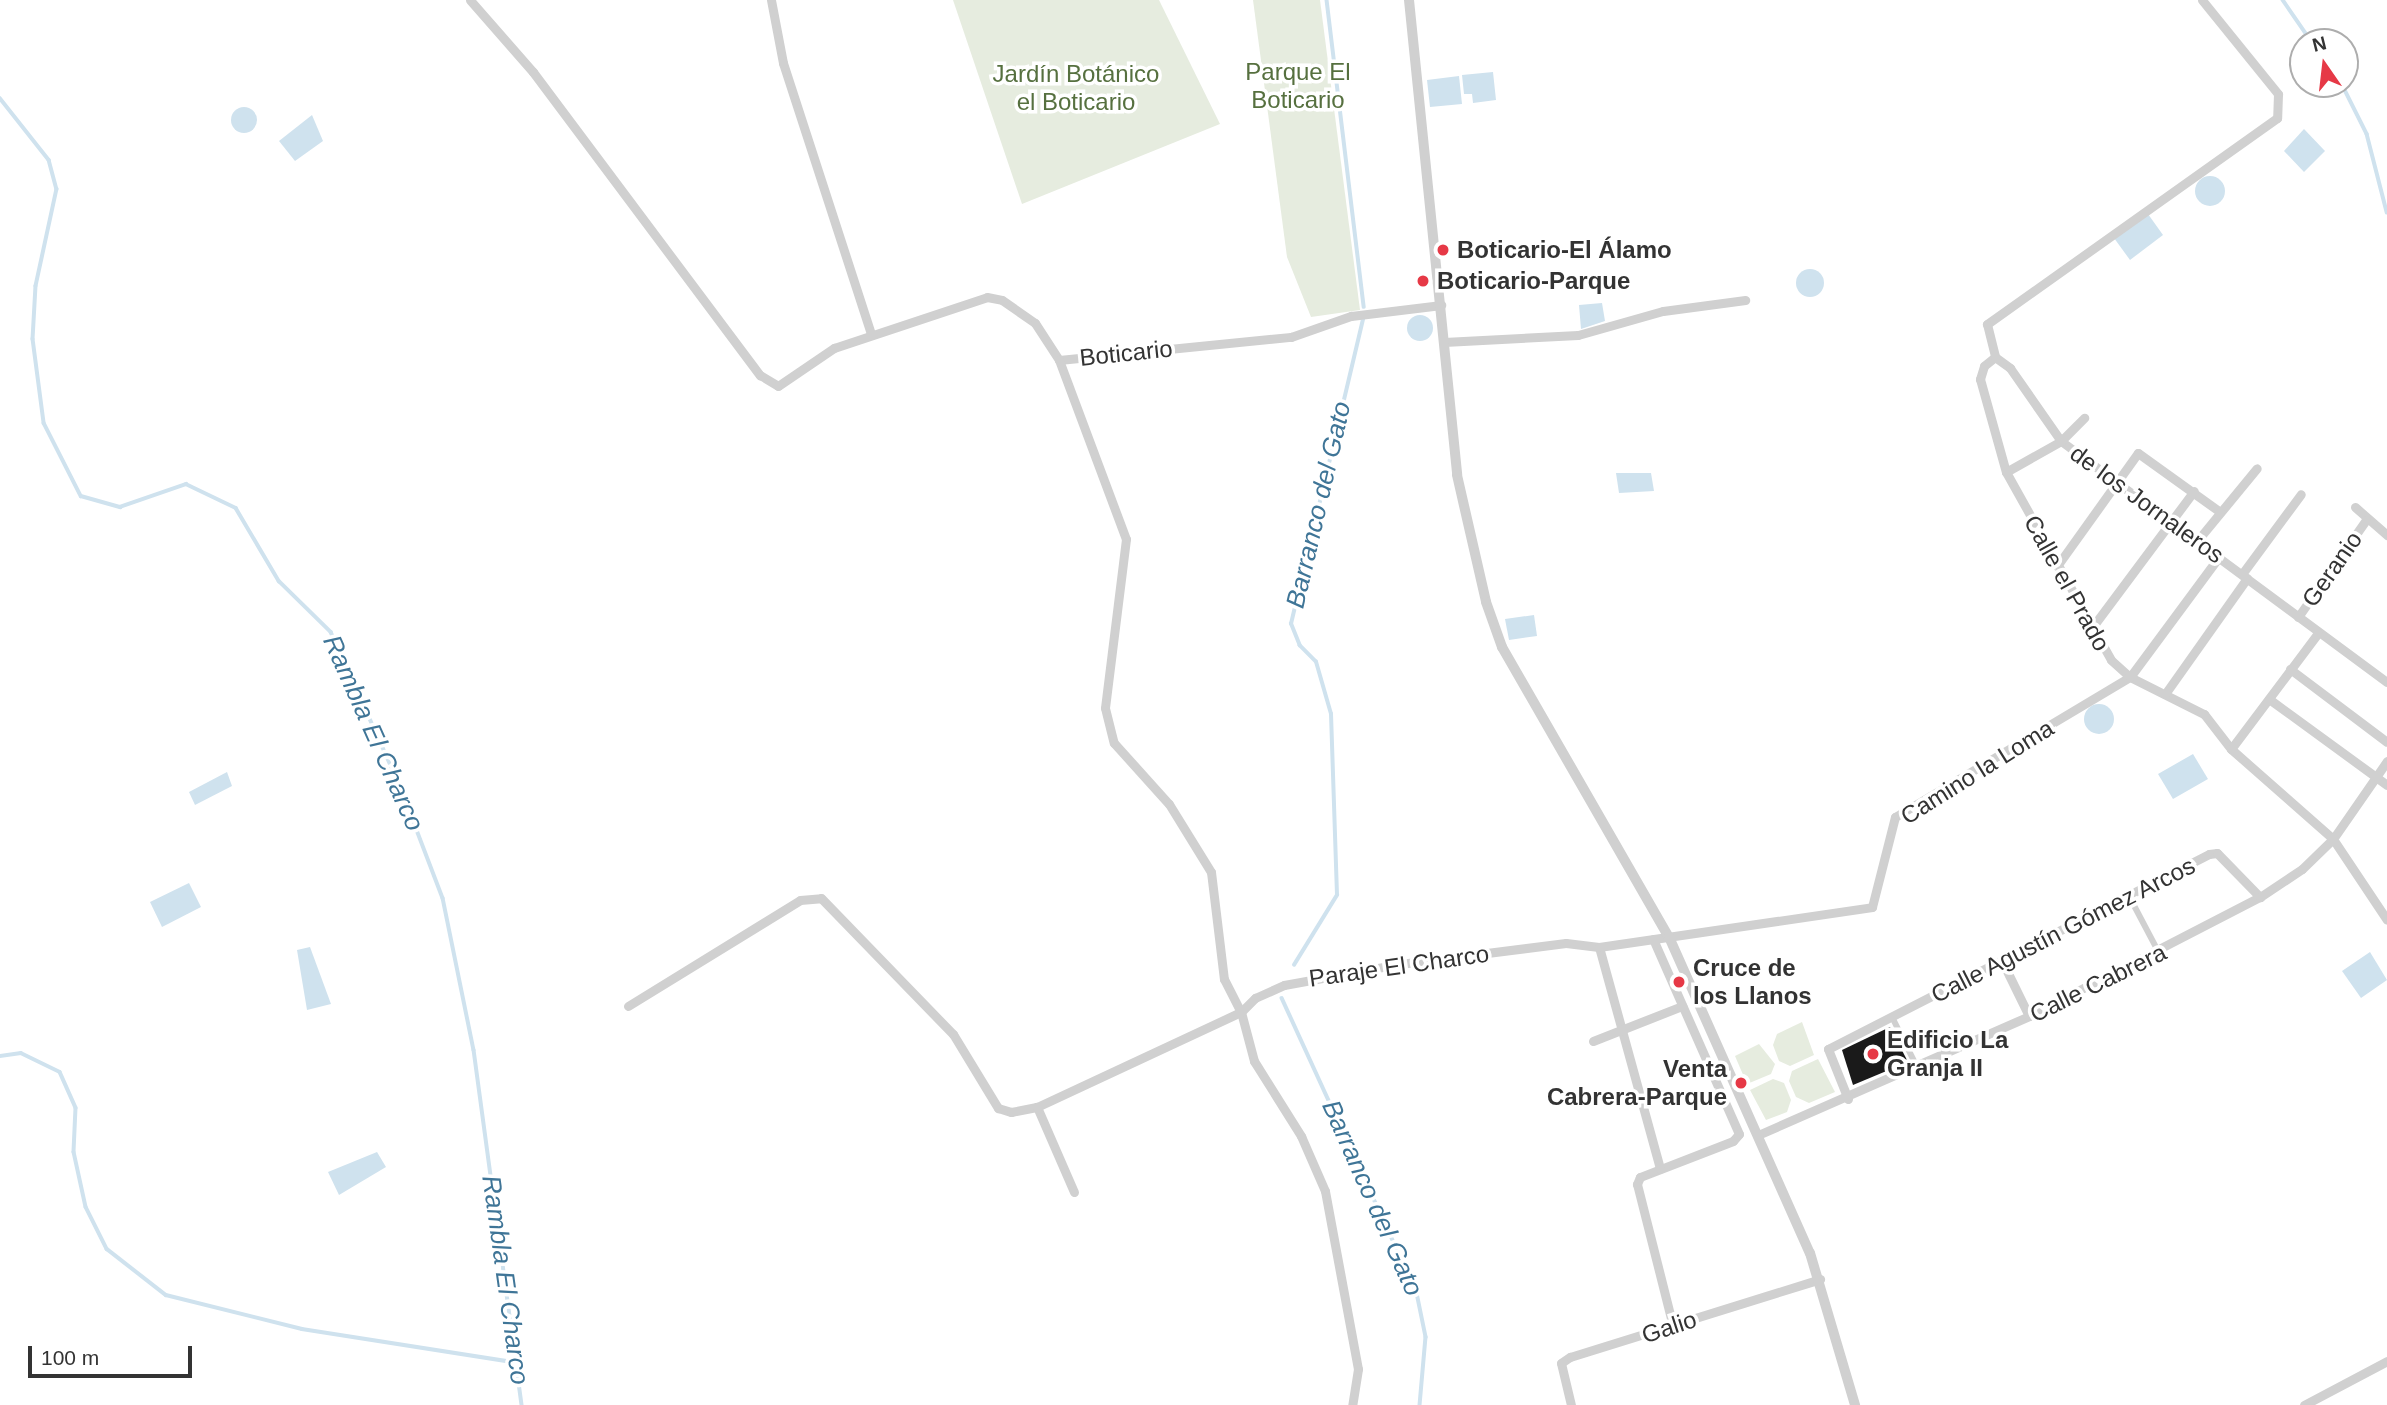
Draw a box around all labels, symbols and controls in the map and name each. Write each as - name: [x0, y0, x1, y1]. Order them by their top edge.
- north arrow: [2289, 28, 2359, 98]
- text: N: [2310, 32, 2328, 56]
- park label: Parque El Boticario: [1245, 58, 1351, 114]
- park label: Jardín Botánico el Boticario: [993, 60, 1159, 116]
- place label: Boticario-El Álamo: [1457, 236, 1672, 264]
- marker: Boticario-El Álamo: [1435, 242, 1451, 258]
- place label: Boticario-Parque: [1437, 267, 1630, 295]
- marker: Boticario-Parque: [1415, 273, 1431, 289]
- street label: Boticario: [1078, 334, 1174, 372]
- water label: Barranco del Gato: [1280, 399, 1358, 611]
- street label: de los Jornaleros: [2065, 439, 2229, 569]
- street label: Calle el Prado: [2018, 510, 2116, 656]
- street label: Geranio: [2296, 526, 2368, 612]
- water label: Rambla El Charco: [316, 630, 430, 836]
- street label: Camino la Loma: [1895, 713, 2059, 831]
- street label: Calle Agustín Gómez Arcos: [1925, 850, 2201, 1010]
- street label: Calle Cabrera: [2025, 938, 2171, 1028]
- street label: Paraje El Charco: [1307, 939, 1491, 993]
- place label: Cruce de los Llanos: [1693, 954, 1812, 1010]
- marker: Cruce de los Llanos: [1671, 974, 1687, 990]
- place label: Edificio La Granja II: [1887, 1026, 2008, 1082]
- marker: Edificio La Granja II: [1865, 1046, 1881, 1062]
- place label: Venta Cabrera-Parque: [1547, 1055, 1727, 1111]
- marker: Venta Cabrera-Parque: [1733, 1075, 1749, 1091]
- water label: Barranco del Gato: [1315, 1095, 1429, 1301]
- water label: Rambla El Charco: [475, 1173, 535, 1387]
- street label: Galio: [1638, 1305, 1700, 1349]
- scale bar: [32, 1332, 196, 1376]
- text: 100 m: [41, 1346, 99, 1369]

